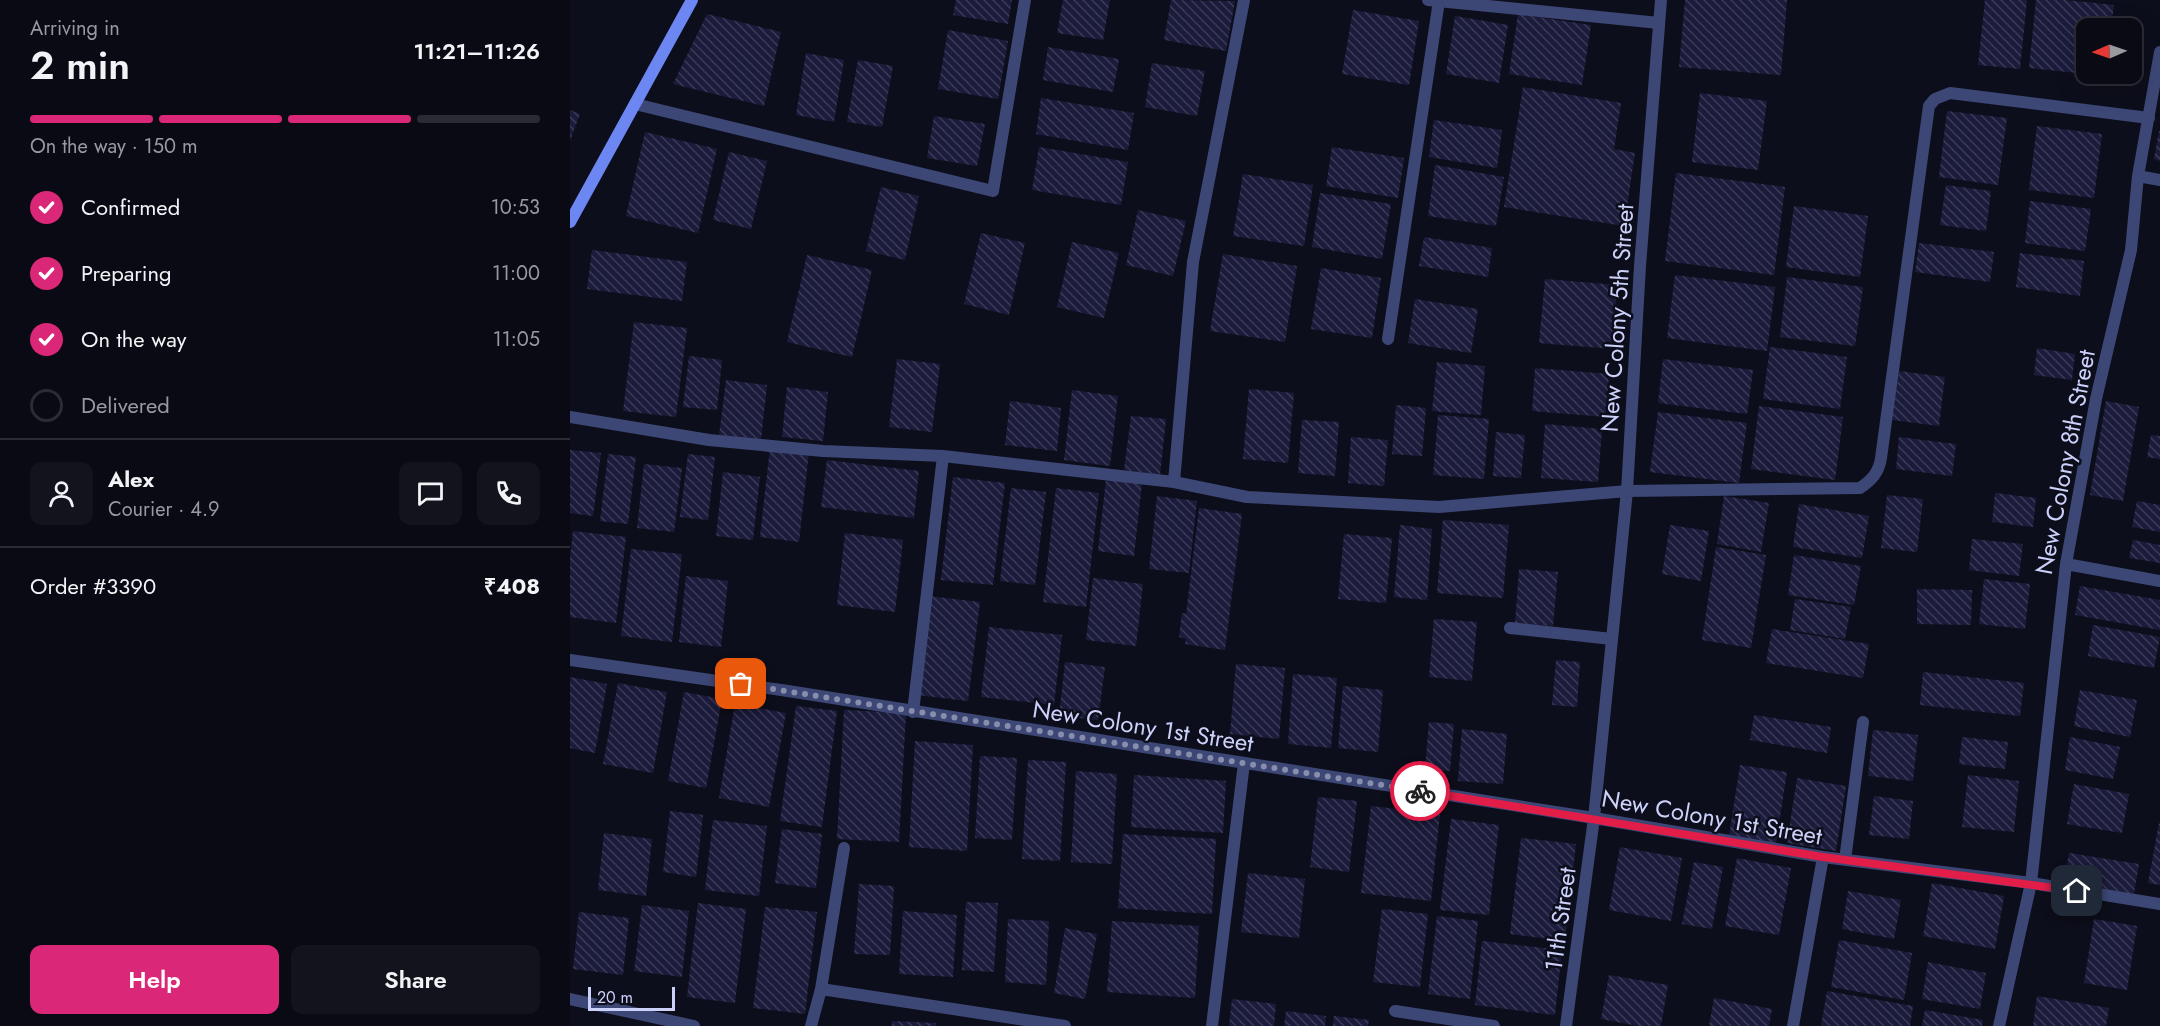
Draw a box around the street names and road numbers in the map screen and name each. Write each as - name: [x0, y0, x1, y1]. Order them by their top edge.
- street label: New Colony 5th Street: [1592, 202, 1642, 433]
- street label: New Colony 8th Street: [2026, 346, 2104, 577]
- street label: New Colony 1st Street: [1030, 691, 1256, 761]
- street label: New Colony 1st Street: [1599, 780, 1825, 854]
- street label: 11th Street: [1535, 865, 1585, 973]

